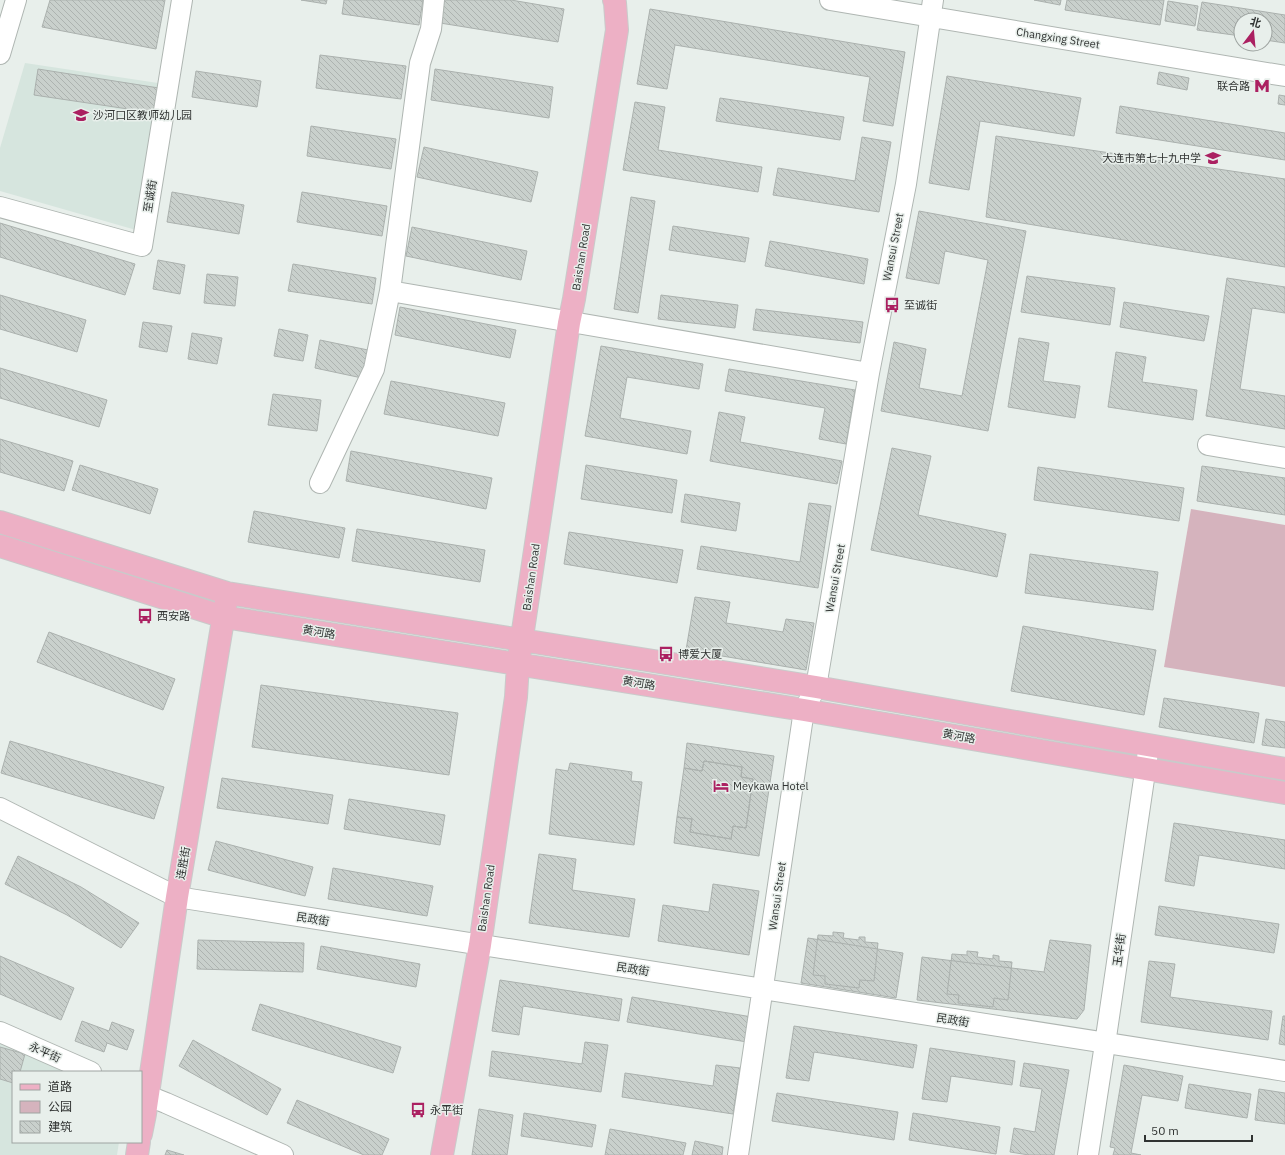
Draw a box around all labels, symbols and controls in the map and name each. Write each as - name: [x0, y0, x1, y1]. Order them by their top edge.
- north arrow: [1233, 12, 1273, 52]
- text: 北: [1249, 14, 1263, 31]
- street label: Changxing Street: [1015, 25, 1101, 52]
- metro station icon: 联合路: [1253, 77, 1271, 95]
- place label: 联合路: [1217, 79, 1250, 93]
- school or university icon: 沙河口区教师幼儿园: [72, 106, 90, 124]
- place label: 沙河口区教师幼儿园: [93, 108, 192, 122]
- school or university icon: 大连市第七十九中学: [1204, 149, 1222, 167]
- place label: 大连市第七十九中学: [1102, 151, 1201, 165]
- street label: 至诚街: [141, 179, 159, 213]
- street label: Wansui Street: [880, 212, 906, 282]
- street label: Baishan Road: [569, 223, 593, 291]
- bus stop icon: 至诚街: [883, 296, 901, 314]
- place label: 至诚街: [904, 298, 937, 312]
- street label: Baishan Road: [519, 543, 543, 611]
- street label: Wansui Street: [822, 543, 848, 613]
- bus stop icon: 西安路: [136, 607, 154, 625]
- place label: 西安路: [157, 609, 190, 623]
- street label: 黄河路: [302, 623, 336, 641]
- bus stop icon: 博爱大厦: [657, 645, 675, 663]
- place label: 博爱大厦: [678, 647, 722, 661]
- street label: 黄河路: [622, 674, 656, 692]
- street label: 黄河路: [942, 726, 976, 746]
- hotel icon: Meykawa Hotel: [712, 777, 730, 795]
- place label: Meykawa Hotel: [733, 779, 809, 793]
- street label: 连胜街: [173, 846, 193, 880]
- street label: Wansui Street: [765, 861, 789, 931]
- street label: Baishan Road: [474, 864, 498, 932]
- street label: 民政街: [296, 910, 330, 928]
- street label: 玉华街: [1110, 933, 1128, 967]
- street label: 民政街: [616, 960, 650, 978]
- street label: 民政街: [936, 1011, 970, 1029]
- street label: 永平街: [27, 1039, 63, 1065]
- legend: [12, 1071, 142, 1143]
- text: 道路: [48, 1079, 72, 1094]
- text: 公园: [48, 1099, 72, 1114]
- bus stop icon: 永平街: [409, 1101, 427, 1119]
- place label: 永平街: [430, 1103, 463, 1117]
- scale bar: [1145, 1117, 1252, 1143]
- text: 建筑: [48, 1119, 72, 1134]
- text: 50 m: [1151, 1123, 1179, 1138]

